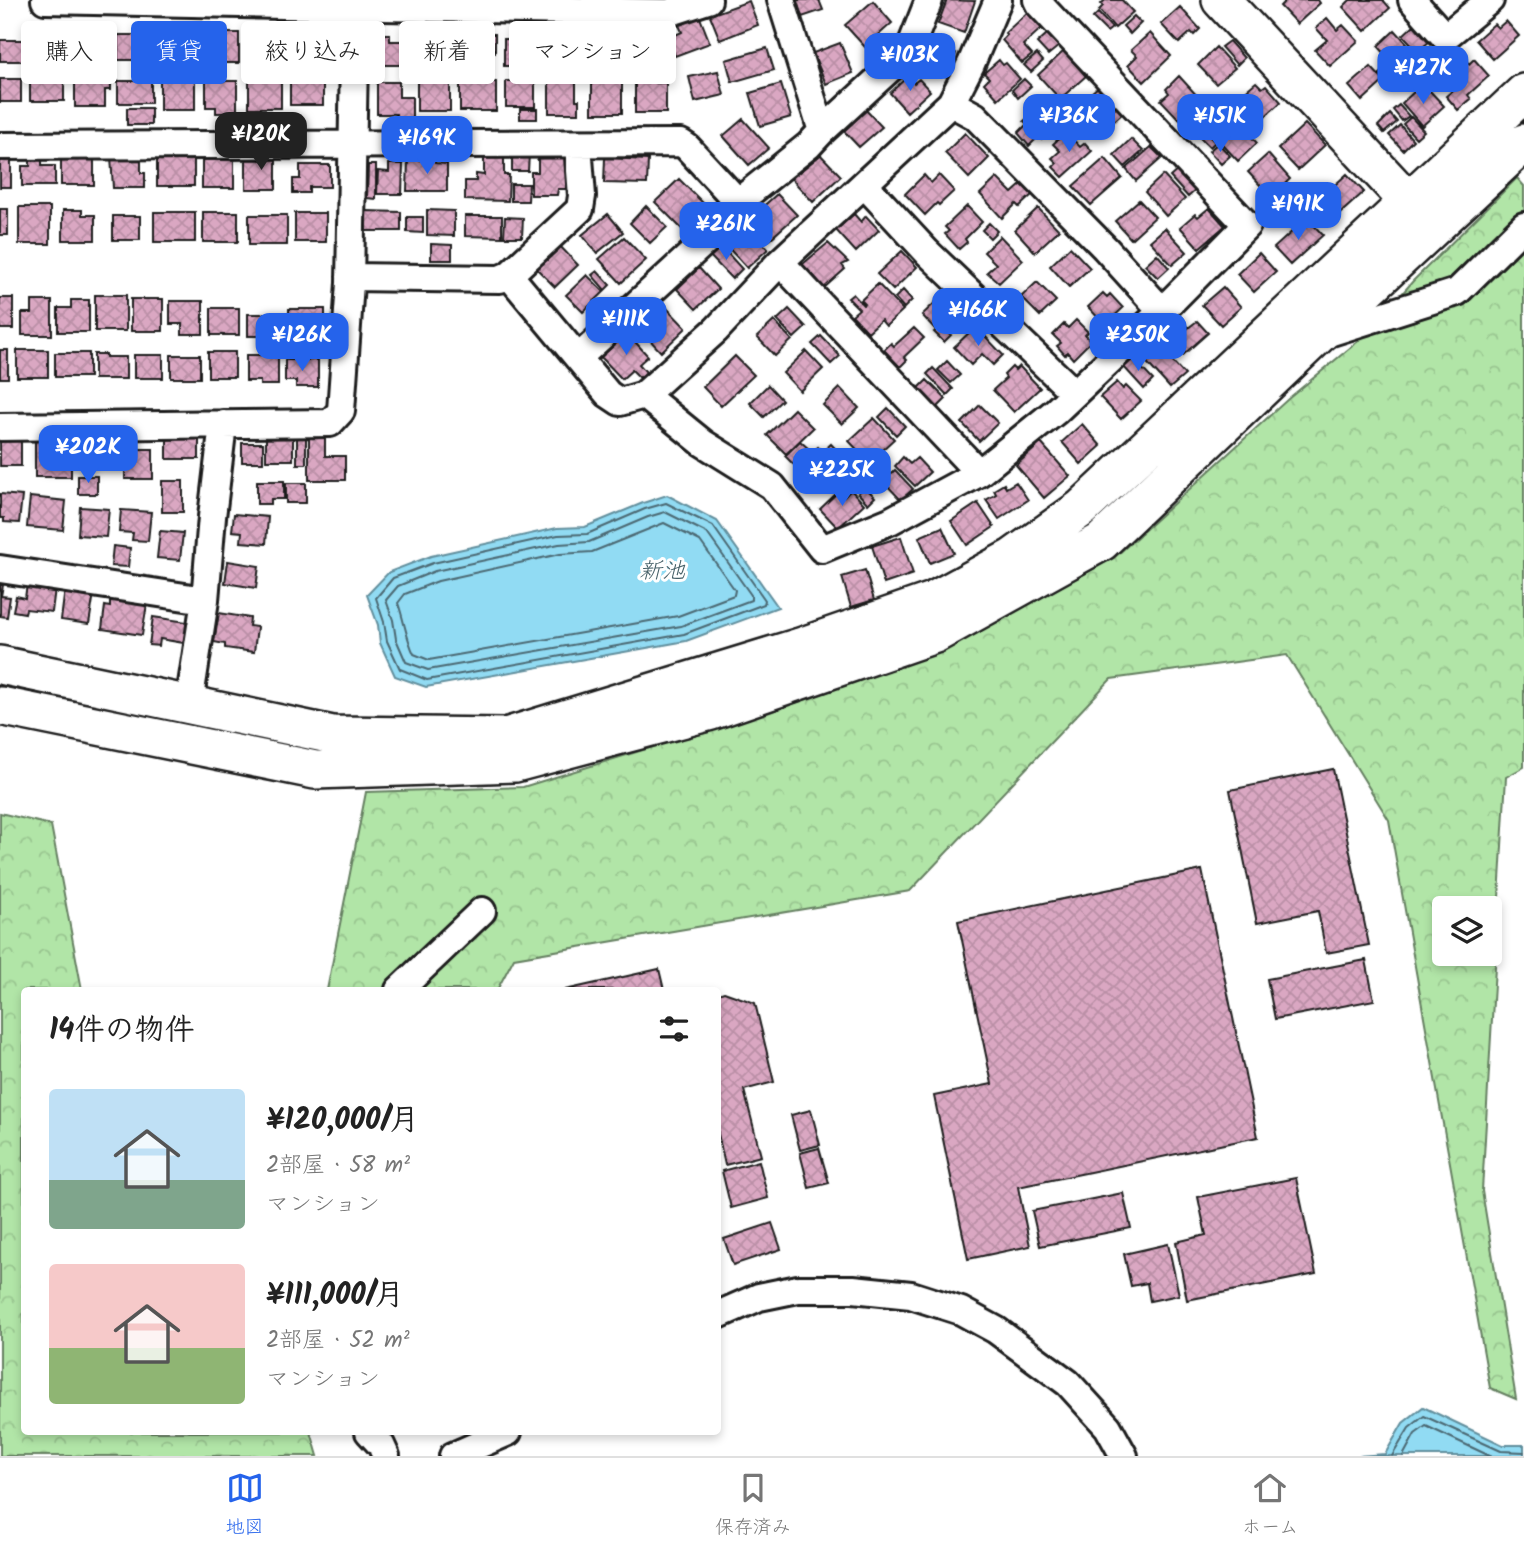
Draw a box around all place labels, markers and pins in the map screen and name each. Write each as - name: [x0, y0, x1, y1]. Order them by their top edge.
- pin: ¥103K: [861, 34, 959, 93]
- pin: ¥127K: [1374, 46, 1472, 106]
- pin: ¥136K: [1020, 94, 1118, 154]
- pin: ¥151K: [1171, 94, 1269, 154]
- pin: ¥120K: [212, 113, 310, 172]
- pin: ¥169K: [378, 116, 476, 176]
- pin: ¥191K: [1249, 182, 1347, 242]
- pin: ¥261K: [677, 202, 775, 262]
- pin: ¥166K: [929, 288, 1027, 348]
- pin: ¥111K: [577, 298, 675, 357]
- pin: ¥126K: [253, 314, 351, 373]
- pin: ¥250K: [1089, 314, 1187, 373]
- pin: ¥202K: [39, 426, 137, 485]
- pin: ¥225K: [793, 448, 891, 508]

